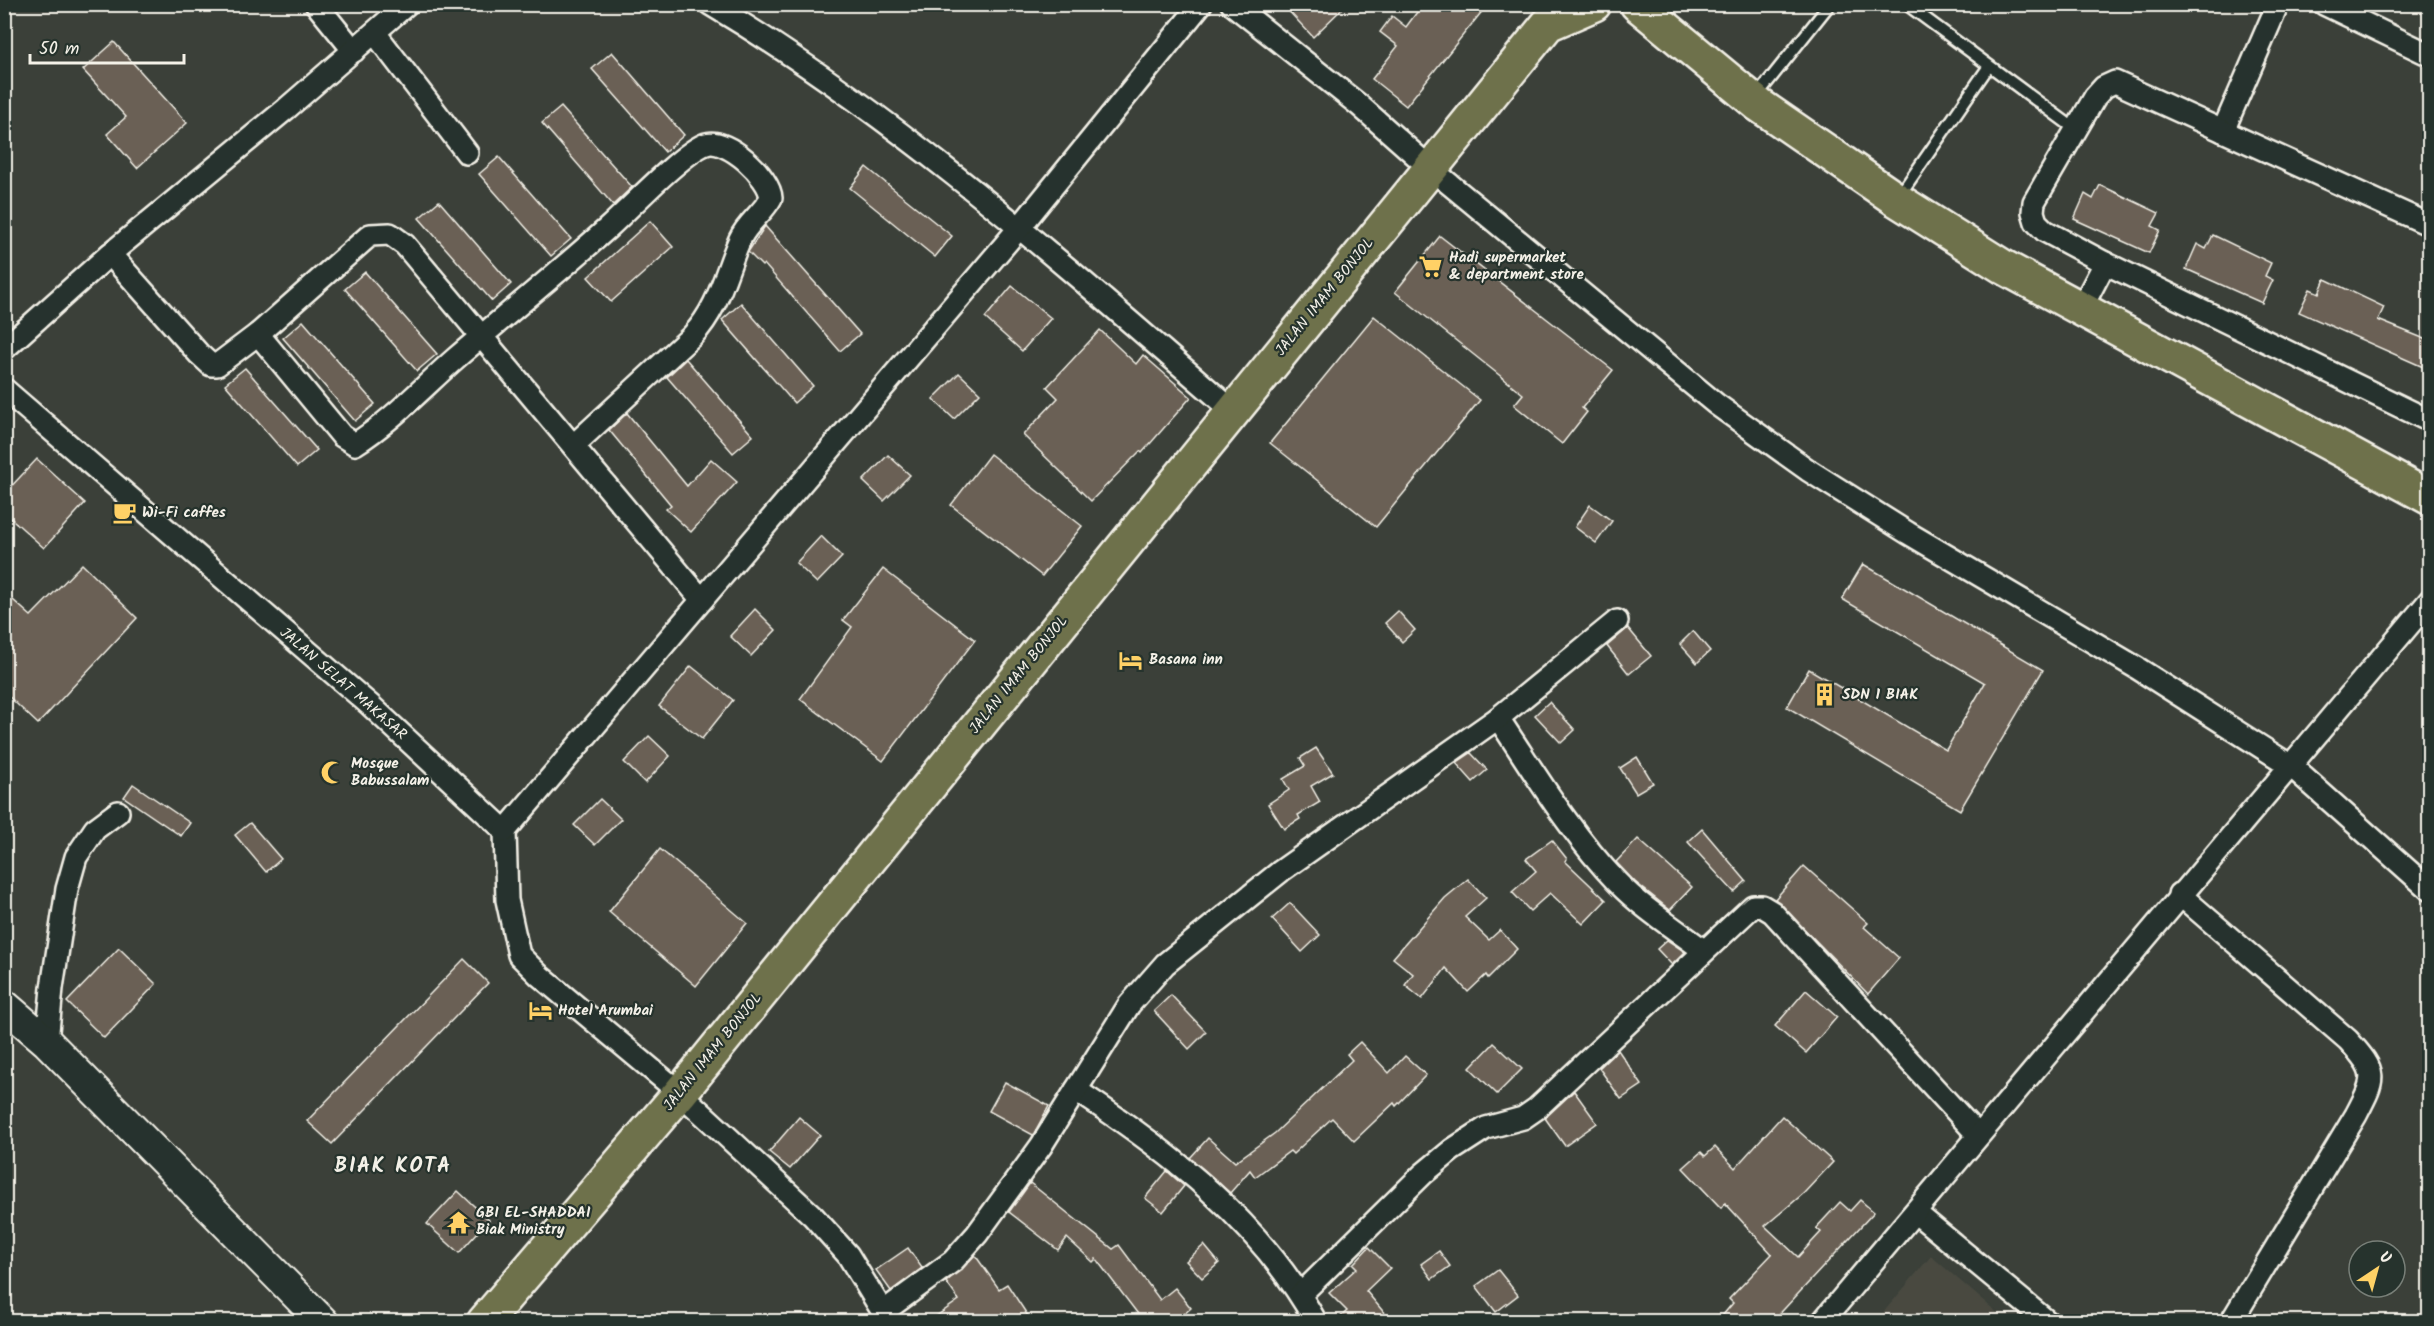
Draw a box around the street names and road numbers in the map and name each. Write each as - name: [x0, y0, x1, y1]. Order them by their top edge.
- street label: JALAN IMAM BONJOL: [1270, 233, 1380, 361]
- street label: JALAN IMAM BONJOL: [964, 611, 1074, 739]
- street label: JALAN SELAT MAKASAR: [274, 622, 412, 747]
- street label: JALAN IMAM BONJOL: [658, 988, 768, 1116]

